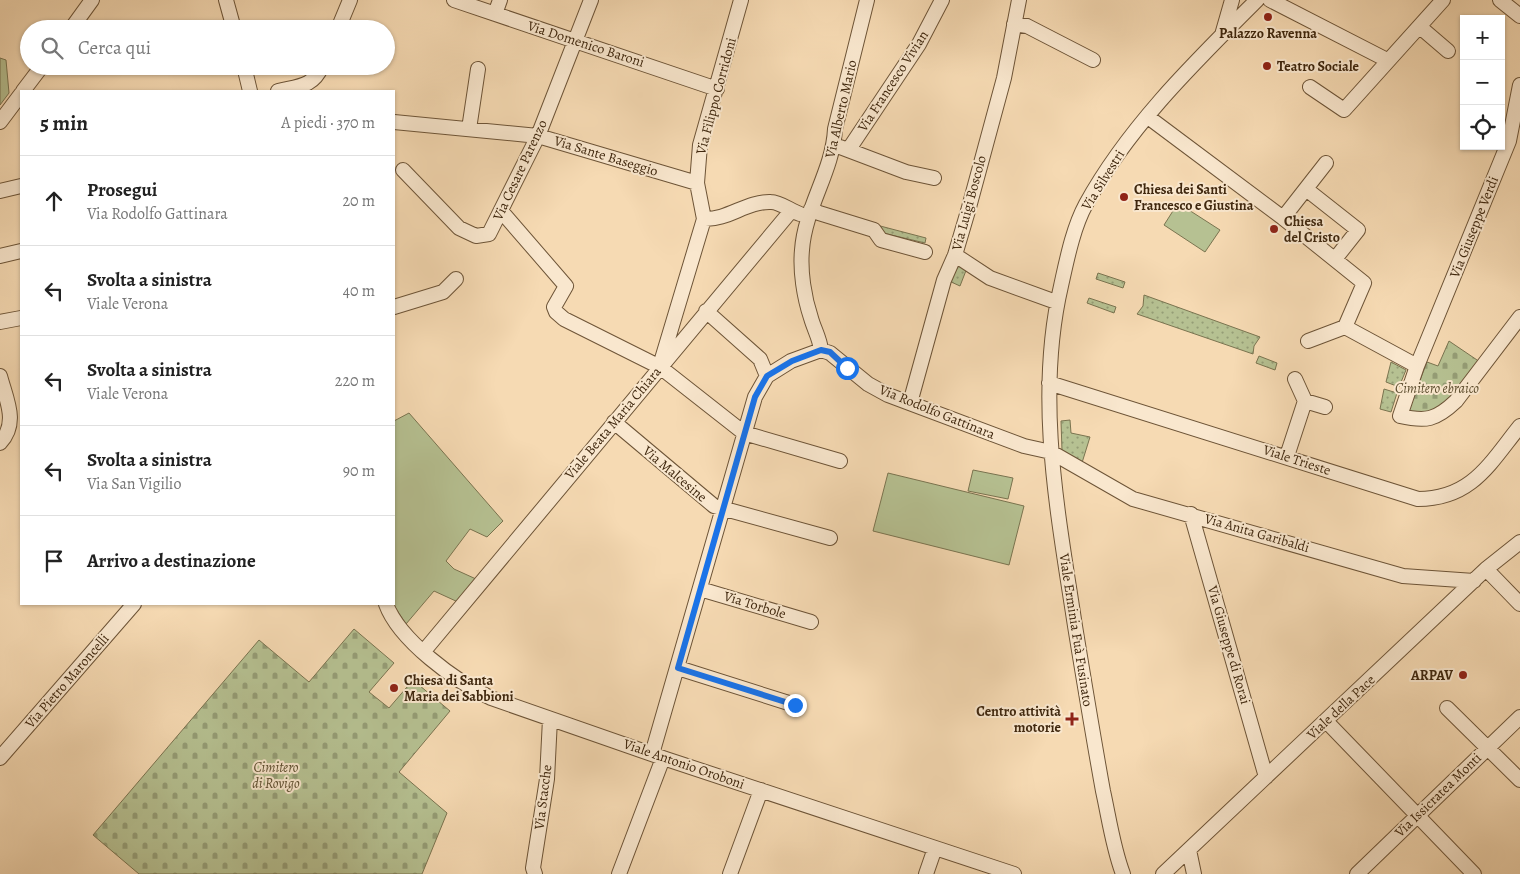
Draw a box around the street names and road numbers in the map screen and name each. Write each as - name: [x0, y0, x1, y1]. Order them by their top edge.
- street label: Via Domenico Baroni: [524, 16, 647, 72]
- street label: Via Francesco Vivian: [853, 27, 933, 136]
- street label: Via Filippo Corridoni: [691, 35, 741, 157]
- street label: Via Alberto Mario: [820, 58, 862, 161]
- street label: Via Cesare Parenzo: [488, 117, 552, 224]
- street label: Via Sante Baseggio: [551, 131, 660, 181]
- street label: Via Silvestri: [1076, 146, 1129, 215]
- street label: Via Luigi Boscolo: [947, 153, 991, 254]
- street label: Via Giuseppe Verdi: [1445, 173, 1503, 282]
- street label: Viale Beata Maria Chiara: [560, 362, 666, 484]
- street label: Via Rodolfo Gattinara: [875, 380, 998, 444]
- street label: Viale Trieste: [1260, 440, 1333, 480]
- street label: Via Malcesine: [638, 441, 711, 506]
- street label: Via Anita Garibaldi: [1201, 509, 1312, 557]
- street label: Viale Erminia Fuà Fusinato: [1054, 551, 1097, 708]
- street label: Via Giuseppe di Rorai: [1203, 583, 1255, 707]
- street label: Via Torbole: [721, 586, 788, 623]
- street label: Via Pietro Maroncelli: [20, 630, 113, 733]
- street label: Viale della Pace: [1302, 670, 1379, 744]
- street label: Viale Antonio Oroboni: [620, 734, 747, 794]
- street label: Via Issicratea Monti: [1390, 749, 1486, 842]
- street label: Via Stacche: [529, 763, 556, 832]

